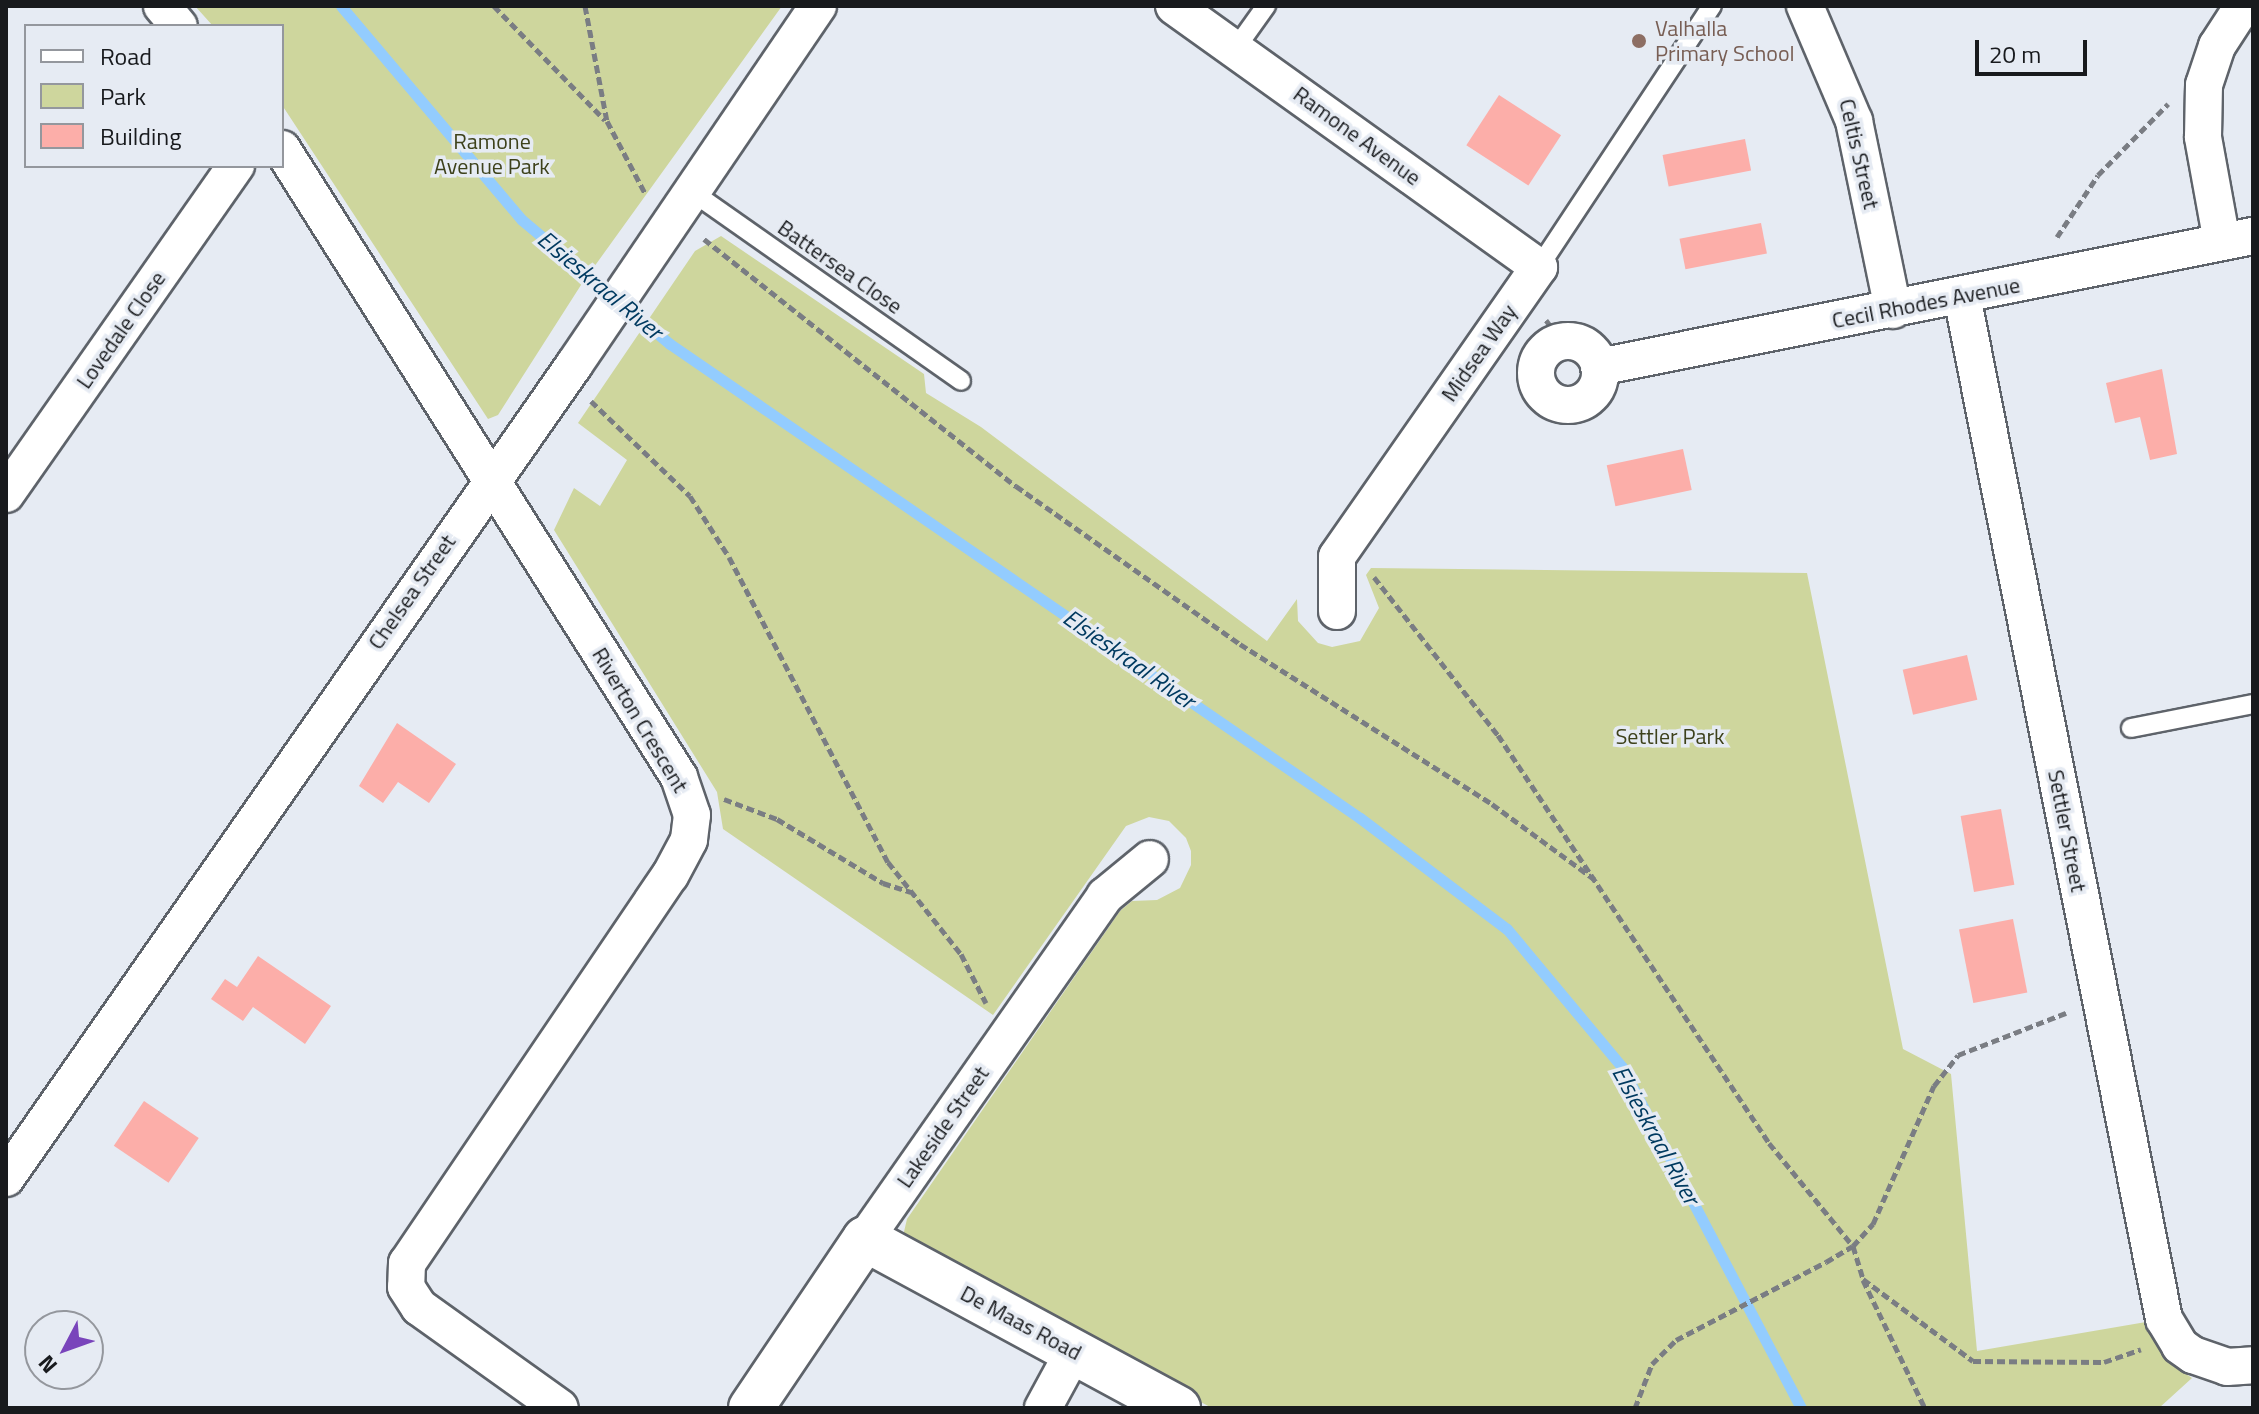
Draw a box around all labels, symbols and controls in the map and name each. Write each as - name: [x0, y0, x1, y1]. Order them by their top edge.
- place label: Valhalla Primary School: [1655, 15, 1795, 66]
- legend: [24, 24, 284, 168]
- scale bar: [1979, 24, 2091, 74]
- marker: Valhalla Primary School: [1630, 32, 1648, 50]
- text: 20 m: [1989, 36, 2041, 72]
- text: Road: [100, 38, 152, 74]
- text: Park: [100, 78, 146, 114]
- street label: Ramone Avenue: [1288, 81, 1426, 191]
- street label: Celtis Street: [1834, 96, 1884, 212]
- text: Building: [100, 118, 182, 154]
- park label: Ramone Avenue Park: [434, 128, 550, 180]
- street label: Battersea Close: [773, 214, 907, 320]
- water label: Elsieskraal River: [532, 224, 668, 346]
- street label: Lovedale Close: [71, 266, 171, 394]
- street label: Cecil Rhodes Avenue: [1830, 272, 2022, 334]
- street label: Midsea Way: [1436, 299, 1522, 407]
- street label: Chelsea Street: [363, 530, 461, 654]
- water label: Elsieskraal River: [1058, 603, 1200, 715]
- street label: Riverton Crescent: [586, 643, 694, 797]
- park label: Settler Park: [1615, 724, 1725, 750]
- street label: Settler Street: [2042, 768, 2092, 894]
- street label: Lakeside Street: [891, 1061, 995, 1193]
- water label: Elsieskraal River: [1606, 1061, 1706, 1209]
- street label: De Maas Road: [956, 1280, 1086, 1366]
- north arrow: [24, 1310, 104, 1390]
- text: N: [30, 1348, 65, 1381]

